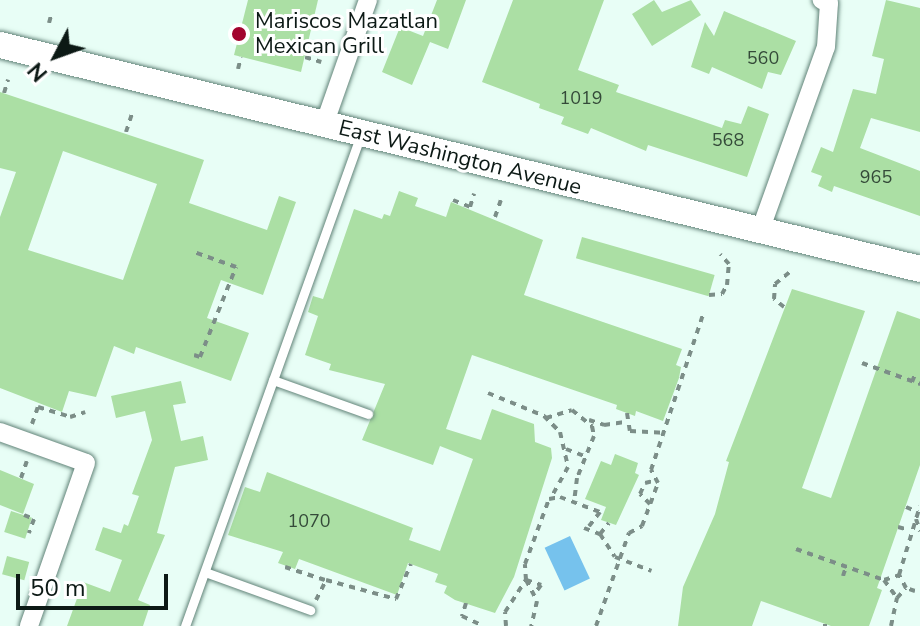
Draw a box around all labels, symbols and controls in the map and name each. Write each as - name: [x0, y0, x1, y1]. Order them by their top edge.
- place label: Mariscos Mazatlan Mexican Grill: [255, 8, 438, 60]
- north arrow: [16, 16, 96, 96]
- marker: Mariscos Mazatlan Mexican Grill: [230, 25, 248, 43]
- house number: 560: [747, 47, 779, 69]
- text: N: [21, 56, 55, 88]
- house number: 1019: [559, 87, 603, 109]
- street label: East Washington Avenue: [336, 115, 584, 201]
- house number: 568: [712, 129, 744, 151]
- house number: 965: [860, 166, 892, 188]
- house number: 1070: [287, 510, 331, 532]
- scale bar: [20, 558, 172, 608]
- text: 50 m: [30, 572, 86, 604]

